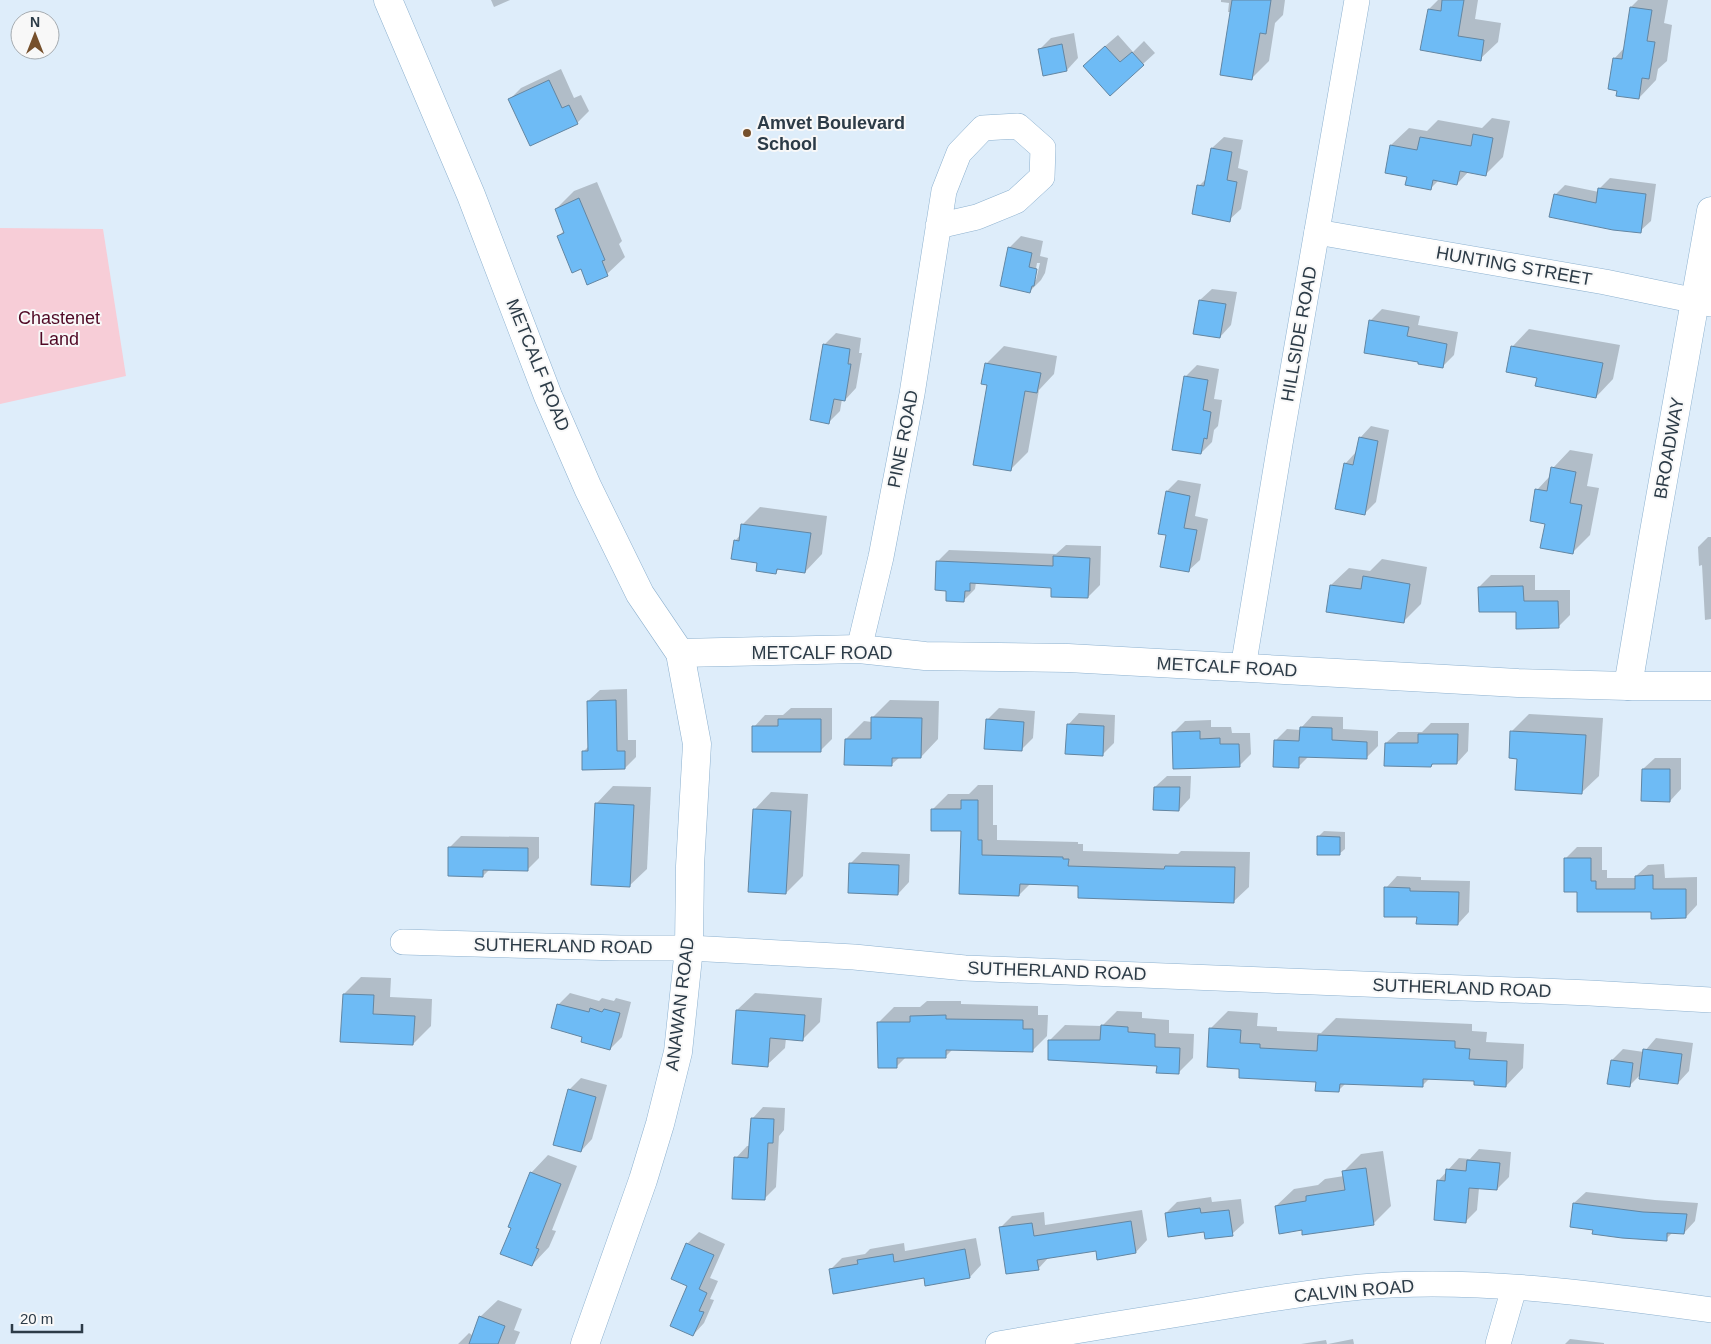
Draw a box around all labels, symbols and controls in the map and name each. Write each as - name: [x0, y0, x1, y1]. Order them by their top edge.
- north arrow: [10, 10, 60, 60]
- text: N: [30, 14, 40, 30]
- place label: Amvet Boulevard School: [757, 113, 905, 154]
- marker: Amvet Boulevard School: [741, 127, 753, 139]
- street label: HUNTING STREET: [1434, 242, 1594, 290]
- street label: HILLSIDE ROAD: [1277, 265, 1321, 403]
- street label: METCALF ROAD: [502, 296, 574, 434]
- park label: Chastenet Land: [18, 308, 100, 349]
- street label: PINE ROAD: [884, 388, 922, 490]
- street label: BROADWAY: [1650, 396, 1688, 500]
- street label: METCALF ROAD: [751, 643, 893, 663]
- street label: METCALF ROAD: [1156, 653, 1298, 681]
- street label: SUTHERLAND ROAD: [473, 934, 653, 958]
- street label: ANAWAN ROAD: [662, 936, 698, 1072]
- street label: SUTHERLAND ROAD: [967, 958, 1147, 984]
- street label: SUTHERLAND ROAD: [1372, 975, 1552, 1001]
- street label: CALVIN ROAD: [1293, 1276, 1415, 1306]
- scale bar: [12, 1302, 82, 1334]
- text: 20 m: [20, 1310, 53, 1327]

